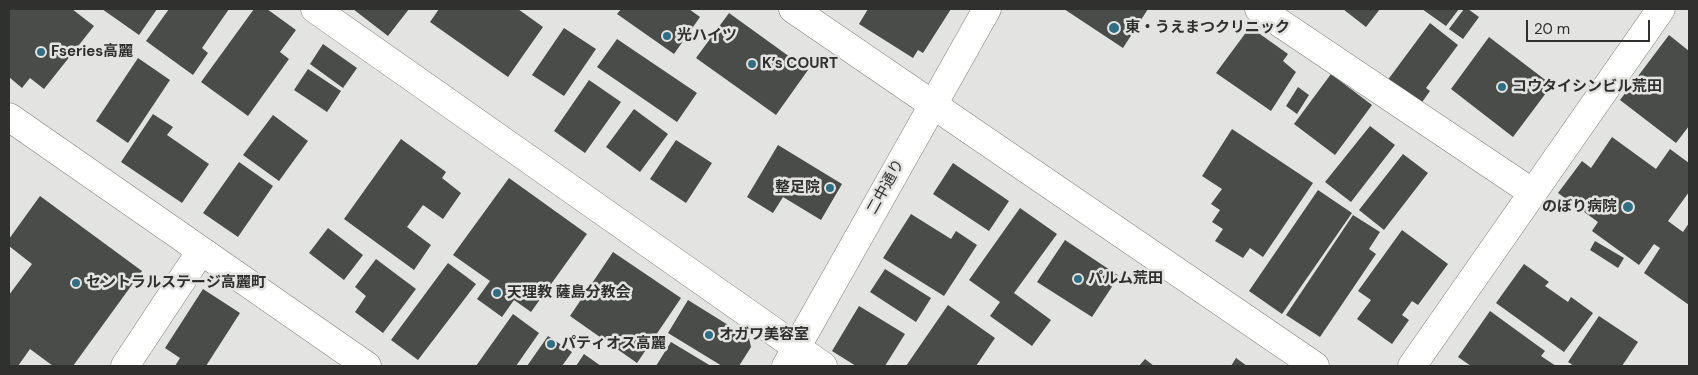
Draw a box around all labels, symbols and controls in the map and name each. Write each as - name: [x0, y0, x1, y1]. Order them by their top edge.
- scale bar: [1528, 10, 1652, 42]
- place label: 東・うえまつクリニック: [1125, 19, 1290, 37]
- text: 20 m: [1534, 19, 1570, 39]
- marker: 東・うえまつクリニック: [1107, 21, 1121, 35]
- place label: 光ハイツ: [677, 27, 737, 45]
- marker: 光ハイツ: [661, 30, 673, 42]
- place label: Fseries高麗: [51, 43, 133, 61]
- marker: Fseries高麗: [35, 46, 47, 58]
- place label: K’s COURT: [762, 55, 838, 73]
- marker: K’s COURT: [746, 58, 758, 70]
- place label: コウタイシンビル荒田: [1512, 78, 1662, 96]
- marker: コウタイシンビル荒田: [1496, 81, 1508, 93]
- street label: 二中通り: [864, 156, 908, 218]
- place label: 整足院: [775, 179, 820, 197]
- marker: 整足院: [824, 182, 836, 194]
- place label: のぼり病院: [1542, 198, 1617, 216]
- marker: のぼり病院: [1621, 200, 1635, 214]
- place label: パルム荒田: [1088, 270, 1163, 288]
- marker: パルム荒田: [1072, 273, 1084, 285]
- place label: セントラルステージ高麗町: [86, 274, 266, 292]
- marker: セントラルステージ高麗町: [70, 277, 82, 289]
- place label: 天理教 薩島分教会: [507, 284, 631, 302]
- marker: 天理教 薩島分教会: [491, 287, 503, 299]
- place label: オガワ美容室: [719, 326, 809, 344]
- marker: オガワ美容室: [703, 329, 715, 341]
- place label: パティオス高麗: [561, 335, 666, 353]
- marker: パティオス高麗: [545, 338, 557, 350]

